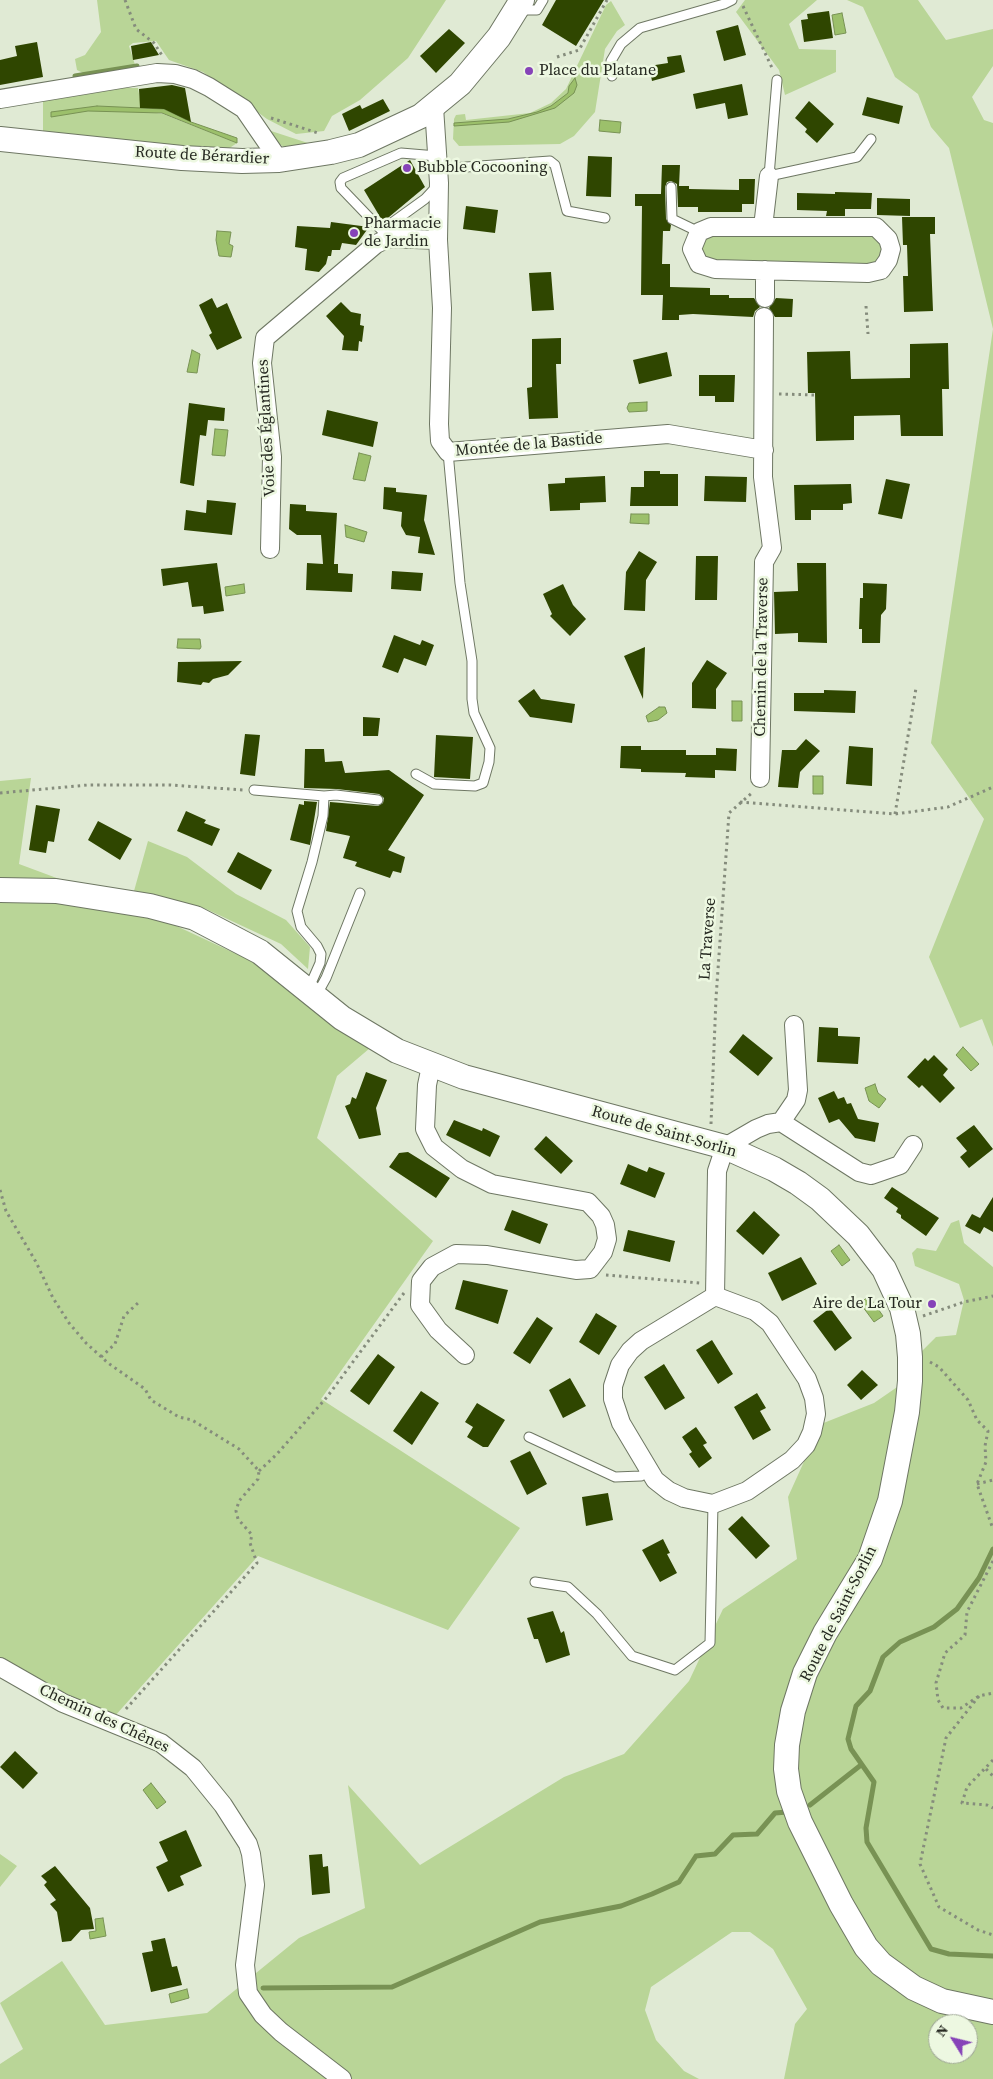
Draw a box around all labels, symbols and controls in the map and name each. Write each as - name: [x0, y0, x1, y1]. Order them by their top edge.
- place label: Place du Platane: [539, 61, 656, 81]
- marker: Place du Platane: [523, 65, 535, 77]
- street label: Route de Bérardier: [134, 143, 270, 169]
- place label: Bubble Cocooning: [417, 158, 548, 178]
- marker: Bubble Cocooning: [401, 162, 413, 174]
- place label: Pharmacie de Jardin: [364, 214, 441, 252]
- marker: Pharmacie de Jardin: [348, 227, 360, 239]
- street label: Voie des Églantines: [254, 359, 280, 497]
- street label: Montée de la Bastide: [455, 429, 603, 461]
- street label: Chemin de la Traverse: [751, 577, 773, 737]
- street label: La Traverse: [696, 897, 720, 981]
- street label: Route de Saint-Sorlin: [589, 1102, 739, 1162]
- place label: Aire de La Tour: [812, 1294, 922, 1314]
- marker: Aire de La Tour: [926, 1298, 938, 1310]
- street label: Route de Saint-Sorlin: [796, 1543, 882, 1685]
- street label: Chemin des Chênes: [36, 1680, 172, 1758]
- north arrow: [928, 2014, 978, 2064]
- text: N: [931, 2021, 953, 2041]

